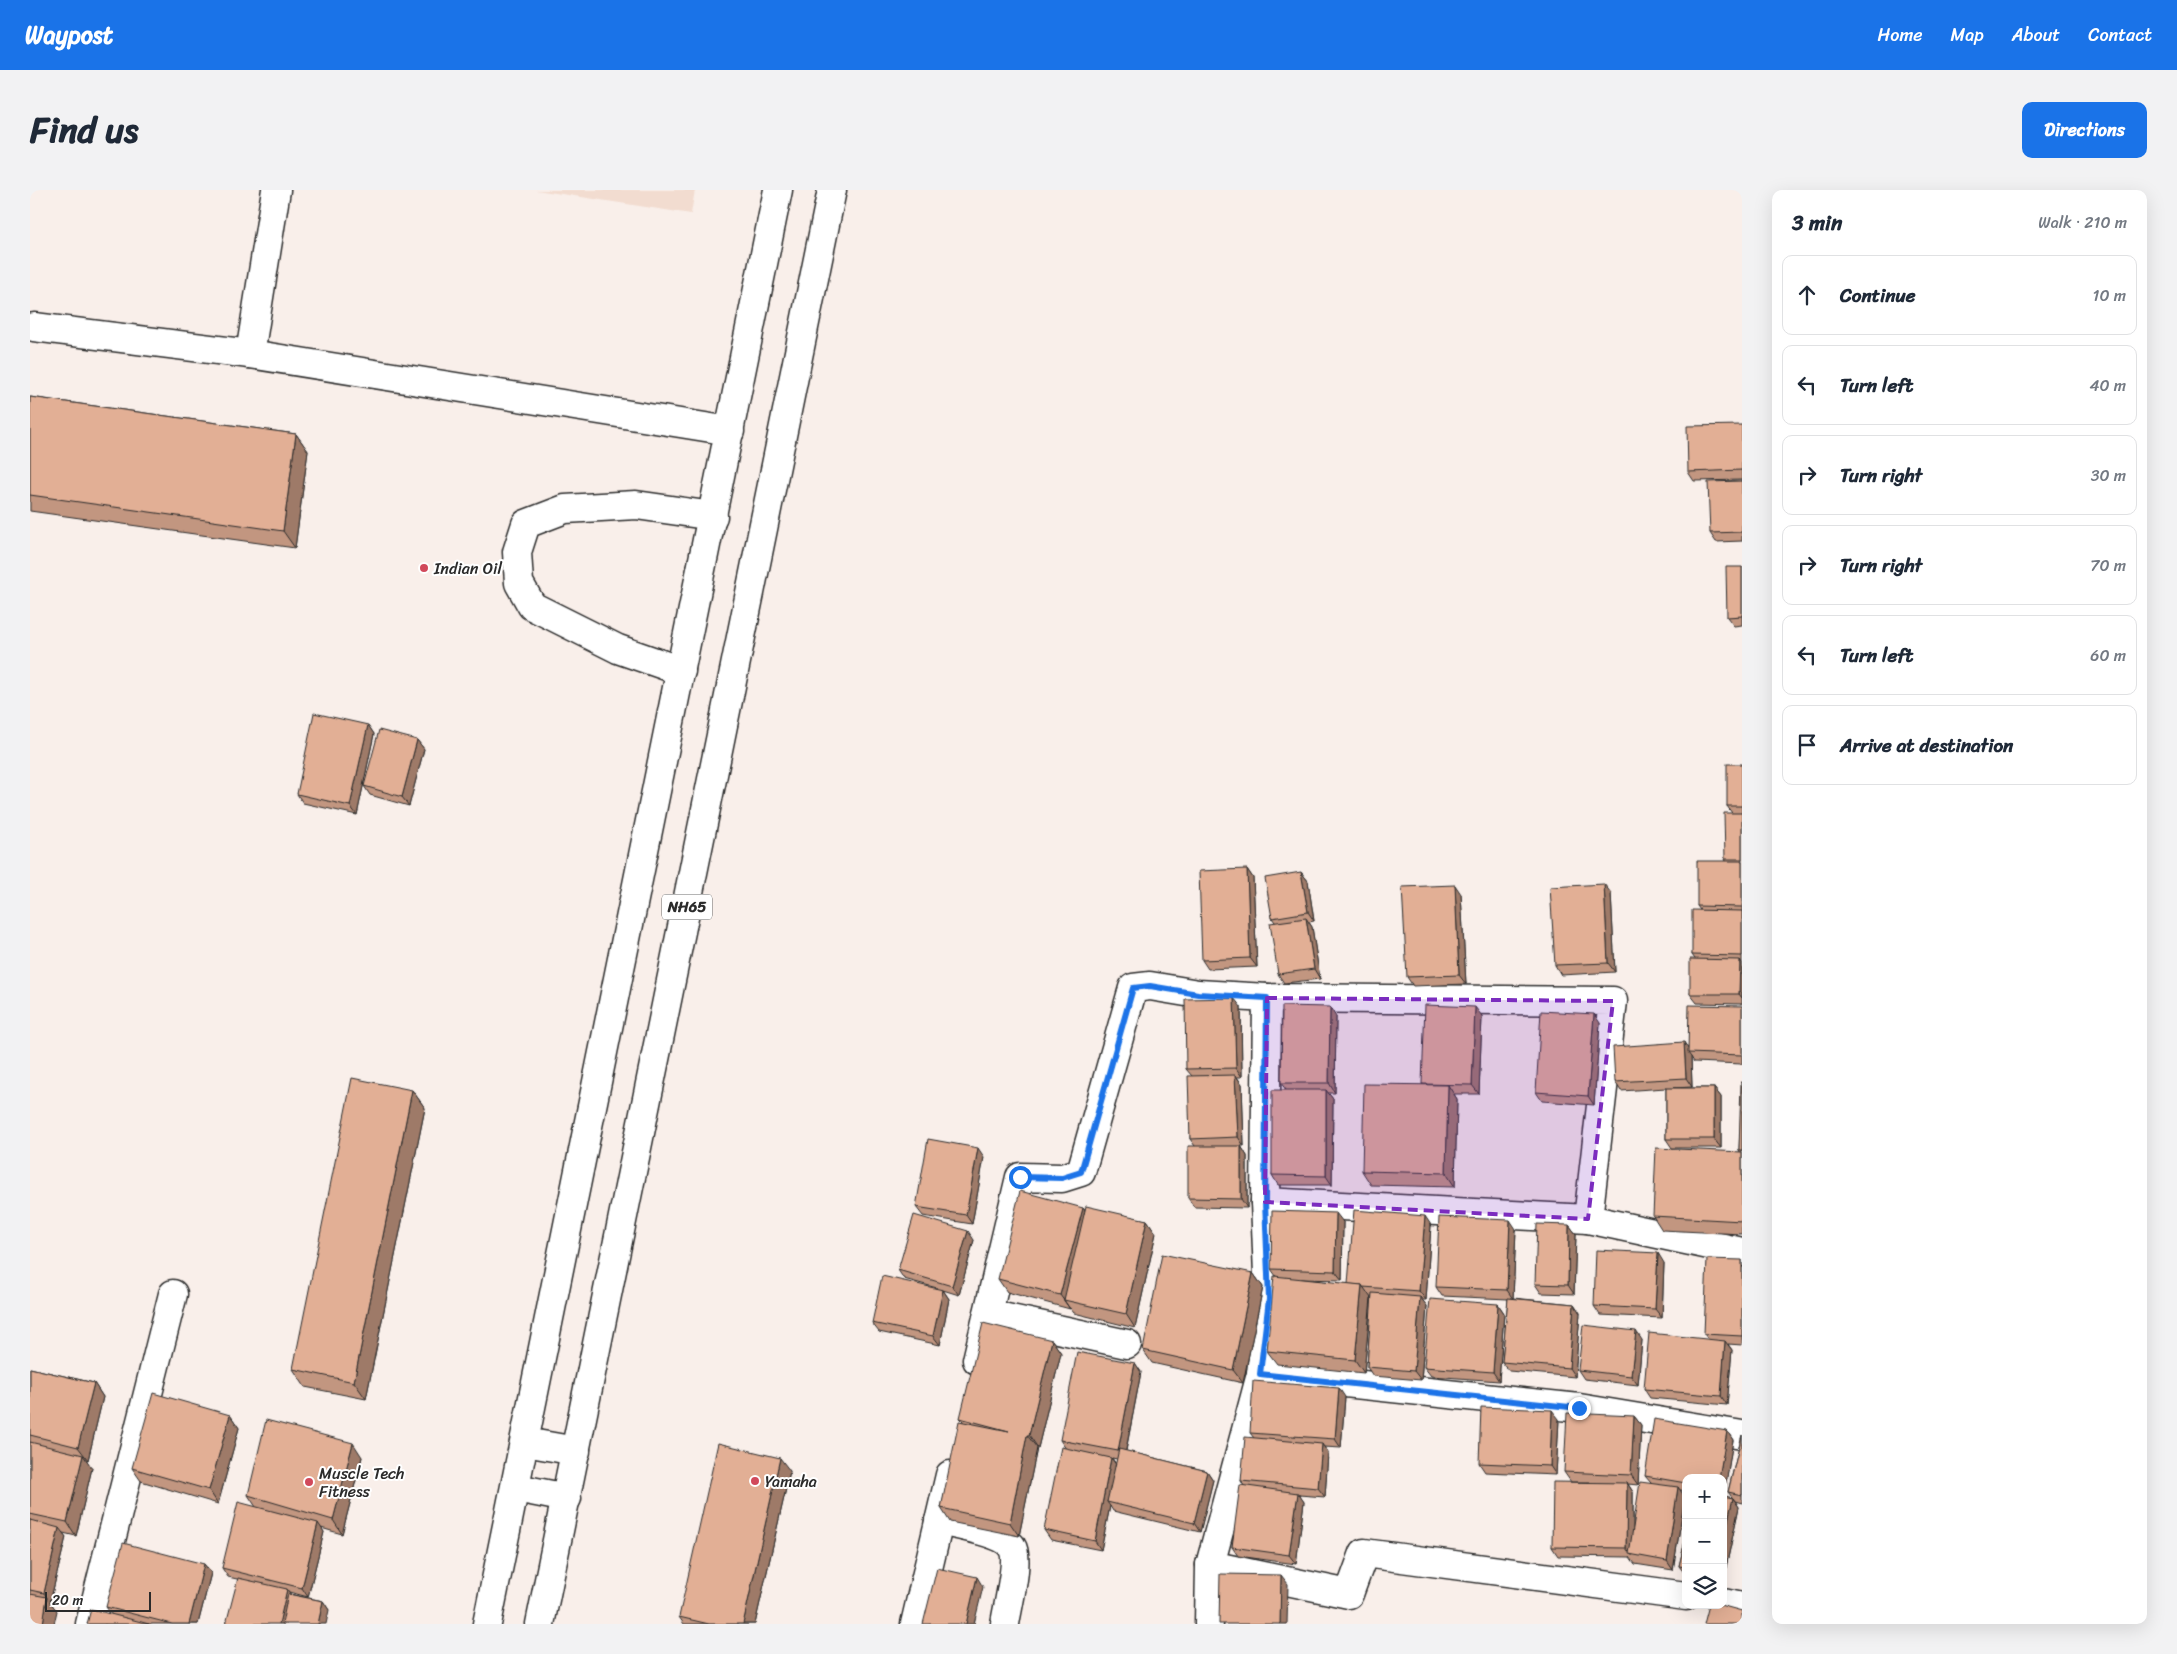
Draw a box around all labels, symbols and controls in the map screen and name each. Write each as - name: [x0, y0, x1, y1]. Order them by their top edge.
- text: Waypost: [25, 14, 113, 56]
- text: Home: [1878, 19, 1923, 51]
- text: Map: [1951, 19, 1984, 51]
- text: About: [2012, 19, 2060, 51]
- text: Contact: [2088, 19, 2152, 51]
- text: Find us: [30, 99, 138, 161]
- button: Directions: [2022, 102, 2147, 158]
- text: 3 min: [1792, 204, 1842, 242]
- text: Walk · 210 m: [2038, 208, 2127, 237]
- text: Continue: [1840, 279, 1916, 312]
- icon: ahead: [1793, 281, 1821, 309]
- text: 10 m: [2093, 281, 2126, 310]
- text: Turn left: [1840, 369, 1913, 402]
- icon: left: [1793, 371, 1821, 399]
- text: 40 m: [2089, 371, 2126, 400]
- text: Turn right: [1840, 459, 1922, 492]
- icon: right: [1793, 461, 1821, 489]
- text: 30 m: [2091, 461, 2126, 490]
- text: Turn right: [1840, 549, 1922, 582]
- icon: right: [1793, 551, 1821, 579]
- text: 70 m: [2090, 551, 2126, 580]
- place label: Indian Oil: [433, 554, 502, 583]
- marker: Indian Oil: [418, 562, 430, 574]
- text: Turn left: [1840, 639, 1913, 672]
- icon: left: [1793, 641, 1821, 669]
- text: 60 m: [2090, 641, 2126, 670]
- text: Arrive at destination: [1840, 729, 2013, 762]
- icon: arrive: [1793, 731, 1821, 759]
- road number: NH65: [662, 894, 712, 920]
- route start: [1009, 1166, 1032, 1189]
- route end: [1568, 1397, 1591, 1420]
- place label: Muscle Tech Fitness: [319, 1459, 404, 1506]
- place label: Yamaha: [765, 1467, 817, 1496]
- map controls: [1682, 1474, 1727, 1609]
- button: +: [1682, 1474, 1727, 1519]
- marker: Yamaha: [749, 1475, 761, 1487]
- marker: Muscle Tech Fitness: [303, 1476, 315, 1488]
- button: −: [1682, 1519, 1727, 1564]
- button: layers: [1682, 1564, 1727, 1609]
- text: 20 m: [52, 1588, 83, 1613]
- scale bar: [45, 1589, 151, 1612]

